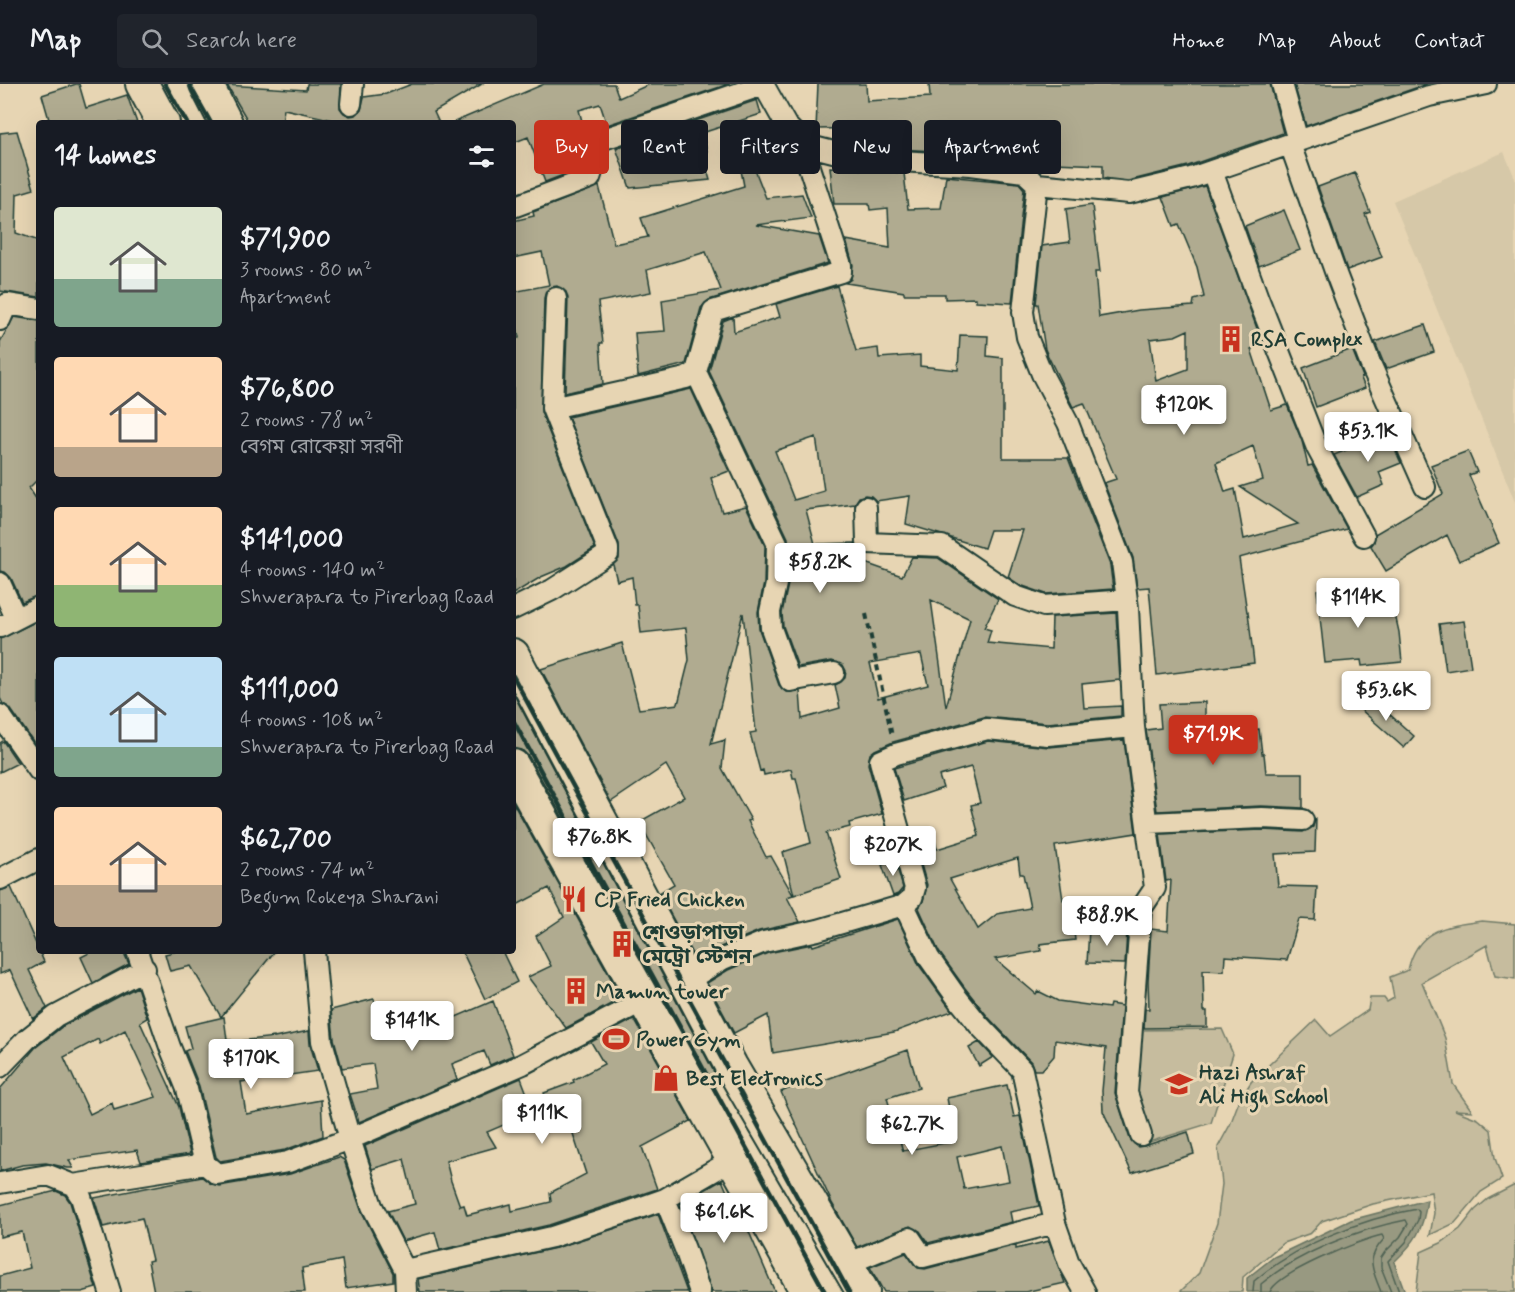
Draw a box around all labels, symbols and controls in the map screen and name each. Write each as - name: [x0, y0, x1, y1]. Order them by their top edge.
- search box: [117, 14, 537, 68]
- text: Map: [30, 23, 81, 60]
- icon: search: [138, 25, 171, 58]
- text: Search here: [186, 27, 297, 55]
- text: Home: [1173, 27, 1225, 55]
- text: Map: [1258, 27, 1296, 55]
- text: About: [1329, 27, 1381, 55]
- text: Contact: [1414, 27, 1485, 55]
- chip: Buy: [534, 120, 609, 174]
- chip: Rent: [621, 120, 708, 174]
- chip: Filters: [720, 120, 820, 174]
- chip: New: [832, 120, 912, 174]
- chip: Apartment: [924, 120, 1061, 174]
- text: 14 homes: [54, 139, 156, 173]
- icon: filters: [465, 140, 498, 173]
- text: $71,900: [240, 223, 331, 257]
- icon: home: [102, 231, 174, 303]
- text: 3 rooms · 80 m²: [240, 257, 372, 284]
- text: Apartment: [240, 284, 331, 311]
- building icon: RSA Complex: [1216, 324, 1246, 354]
- place label: RSA Complex: [1251, 326, 1363, 354]
- text: $76,800: [240, 373, 335, 407]
- icon: home: [102, 381, 174, 453]
- pin: $120K: [1142, 385, 1226, 436]
- text: $120K: [1155, 391, 1213, 418]
- text: 2 rooms · 78 m²: [240, 407, 373, 434]
- pin: $53.1K: [1319, 412, 1417, 463]
- text: $53.1K: [1338, 418, 1398, 445]
- text: বেগম রোকেয়া সরণী: [240, 434, 403, 461]
- text: $141,000: [240, 523, 343, 557]
- icon: home: [102, 531, 174, 603]
- pin: $58.2K: [771, 543, 869, 594]
- text: $58.2K: [789, 549, 851, 576]
- text: 4 rooms · 140 m²: [240, 557, 385, 584]
- pin: $114K: [1316, 578, 1400, 629]
- text: Shwerapara to Pirerbag Road: [240, 584, 494, 611]
- text: $114K: [1330, 584, 1386, 611]
- pin: $53.6K: [1337, 671, 1435, 722]
- text: $111,000: [240, 673, 339, 707]
- text: $53.6K: [1356, 677, 1416, 704]
- icon: home: [102, 681, 174, 753]
- text: 4 rooms · 108 m²: [240, 707, 383, 734]
- pin: $71.9K: [1164, 715, 1262, 766]
- text: $71.9K: [1183, 721, 1243, 748]
- text: Shwerapara to Pirerbag Road: [240, 734, 494, 761]
- pin: $76.8K: [550, 818, 648, 869]
- text: $62,700: [240, 823, 332, 857]
- text: $76.8K: [567, 824, 631, 851]
- pin: $207K: [851, 826, 935, 877]
- icon: home: [102, 831, 174, 903]
- text: $207K: [864, 832, 922, 859]
- text: 2 rooms · 74 m²: [240, 857, 374, 884]
- text: Begum Rokeya Sharani: [240, 884, 439, 911]
- restaurant icon: CP Fried Chicken: [559, 884, 589, 914]
- place label: CP Fried Chicken: [594, 886, 745, 914]
- pin: $88.9K: [1058, 896, 1156, 947]
- text: $88.9K: [1076, 902, 1138, 929]
- place label: শেওড়াপাড়া মেট্রো স্টেশন: [642, 919, 752, 971]
- building icon: শেওড়াপাড়া মেট্রো স্টেশন: [607, 929, 637, 959]
- building icon: Mamun tower: [561, 976, 591, 1006]
- place label: Mamun tower: [596, 978, 730, 1006]
- pin: $141K: [370, 1001, 454, 1052]
- text: $141K: [385, 1007, 439, 1034]
- sports icon: Power Gym: [601, 1024, 631, 1054]
- place label: Power Gym: [636, 1026, 741, 1054]
- pin: $170K: [209, 1039, 293, 1090]
- text: $170K: [223, 1045, 279, 1072]
- place label: Hazi Ashraf Ali High School: [1199, 1059, 1329, 1113]
- shop icon: Best Electronics: [651, 1063, 681, 1093]
- place label: Best Electronics: [686, 1065, 824, 1093]
- school or university icon: Hazi Ashraf Ali High School: [1164, 1069, 1194, 1099]
- pin: $111K: [500, 1094, 584, 1145]
- text: $111K: [516, 1100, 568, 1127]
- pin: $62.7K: [863, 1105, 961, 1156]
- text: $62.7K: [881, 1111, 943, 1138]
- pin: $61.6K: [675, 1193, 773, 1244]
- text: $61.6K: [694, 1199, 754, 1226]

